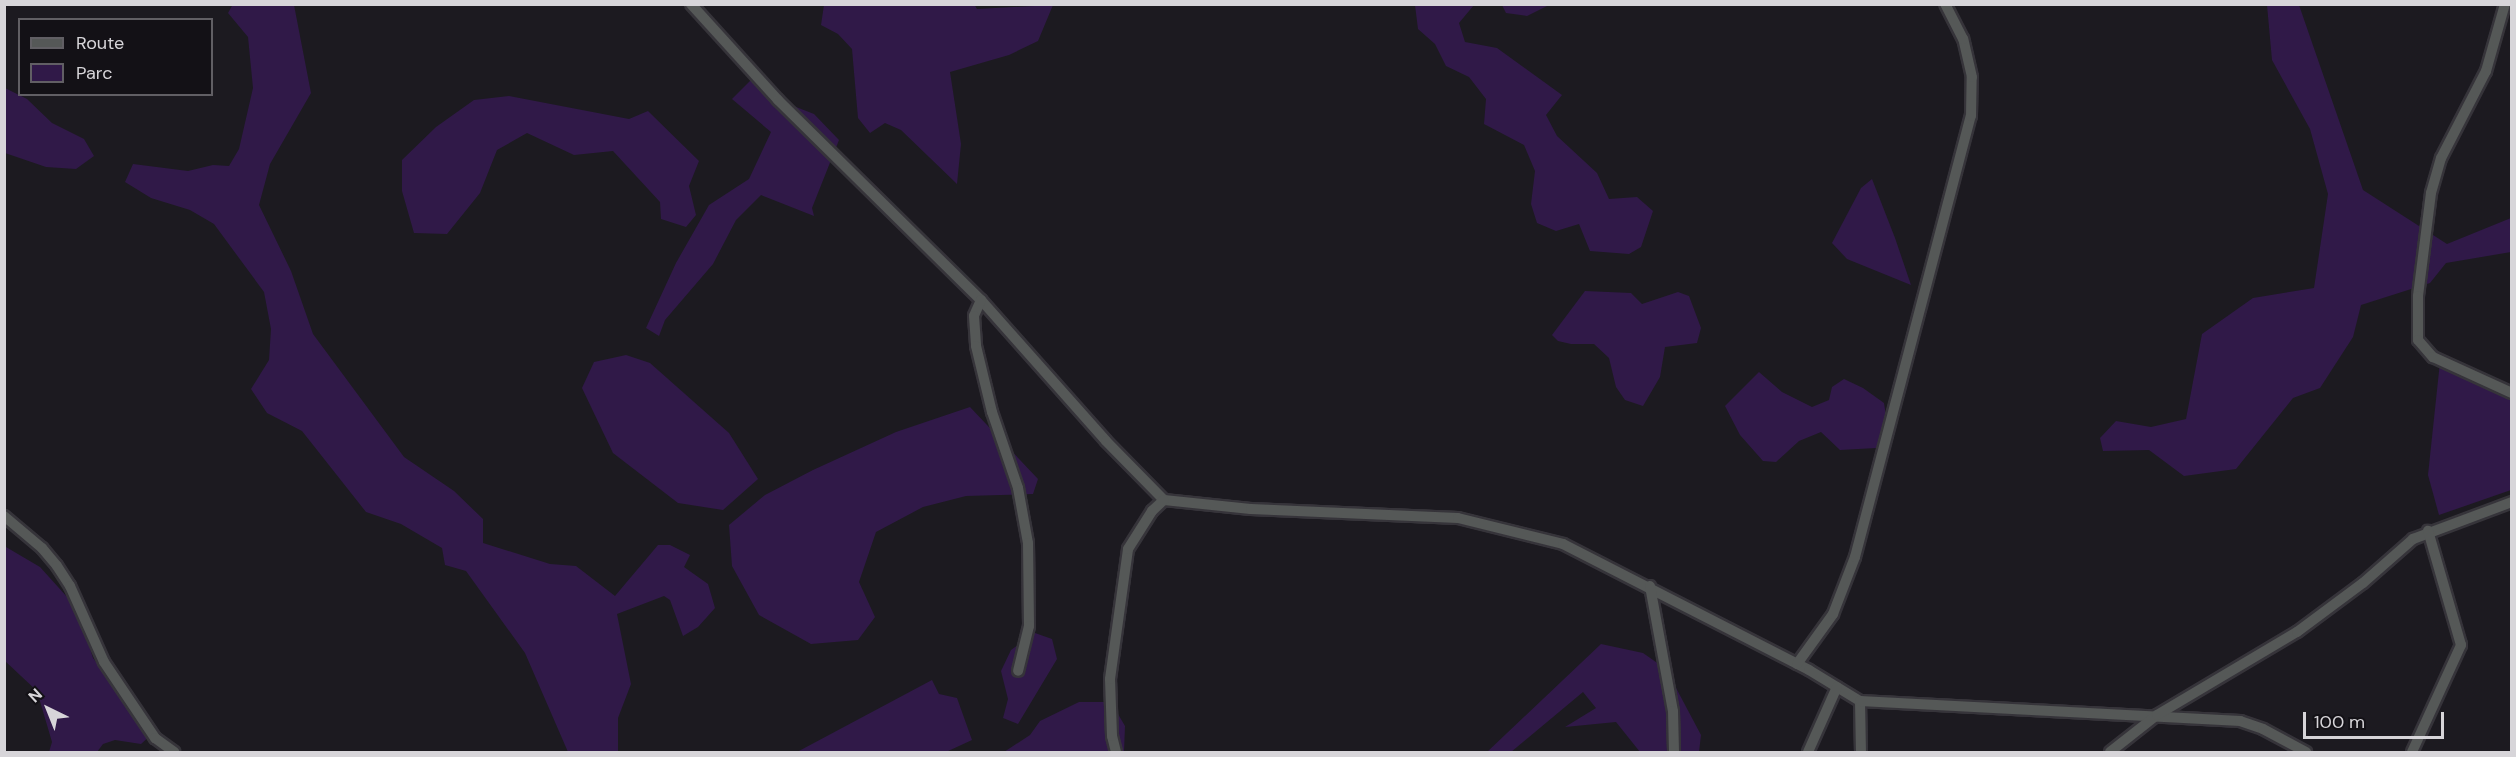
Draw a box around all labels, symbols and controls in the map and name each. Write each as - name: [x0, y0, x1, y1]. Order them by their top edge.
- legend: [18, 18, 213, 96]
- text: Route: [76, 31, 124, 55]
- text: Parc: [76, 61, 112, 85]
- north arrow: [18, 679, 78, 739]
- text: N: [24, 684, 47, 707]
- scale bar: [2306, 700, 2447, 738]
- text: 100 m: [2314, 710, 2365, 734]

